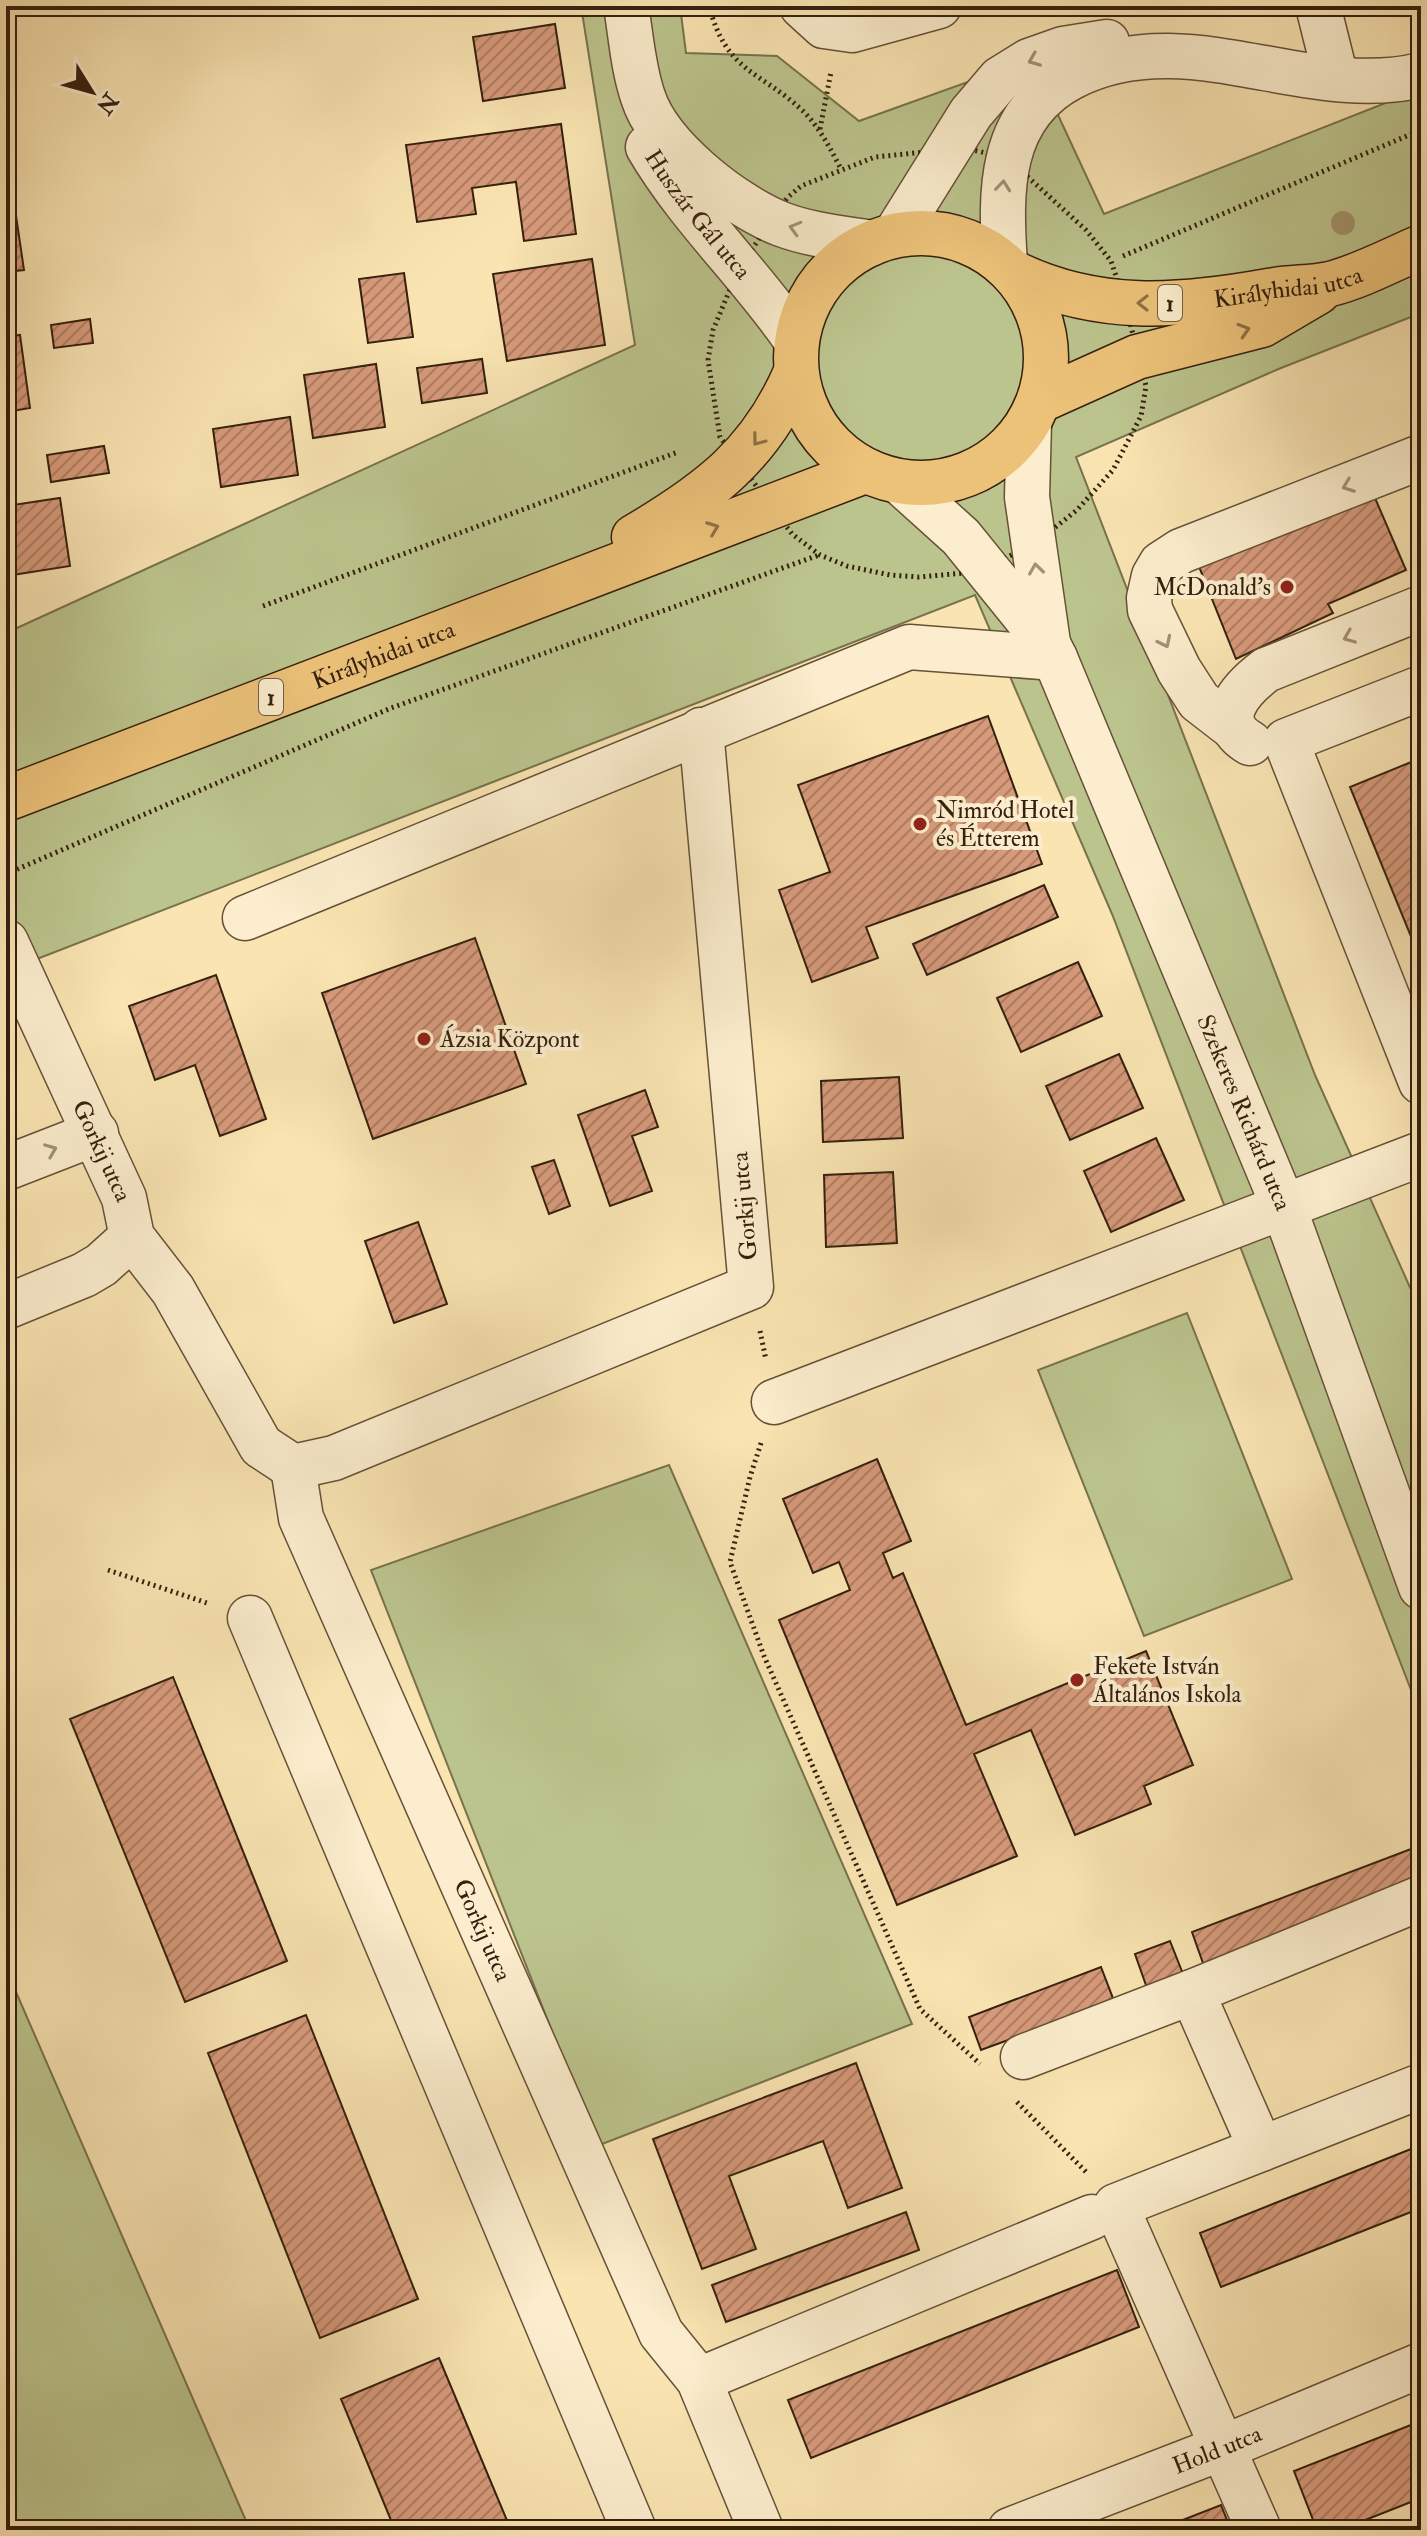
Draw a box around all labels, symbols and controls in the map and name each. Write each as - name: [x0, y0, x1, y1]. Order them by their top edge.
- one-way arrow: [1028, 50, 1042, 66]
- north arrow: [52, 52, 132, 132]
- text: N: [90, 86, 125, 120]
- street label: Huszár Gál utca: [637, 144, 759, 287]
- one-way arrow: [995, 180, 1012, 193]
- one-way arrow: [789, 221, 803, 237]
- street label: Királyhidai utca: [1212, 259, 1368, 315]
- road number: 1: [1158, 285, 1182, 321]
- one-way arrow: [1136, 294, 1149, 312]
- one-way arrow: [1236, 324, 1250, 340]
- one-way arrow: [753, 431, 767, 446]
- one-way arrow: [1342, 476, 1356, 493]
- one-way arrow: [705, 521, 719, 538]
- one-way arrow: [1028, 562, 1045, 575]
- place label: McDonald's: [1153, 572, 1271, 603]
- marker: McDonald's: [1278, 578, 1296, 596]
- street label: Királyhidai utca: [308, 614, 460, 697]
- one-way arrow: [1343, 627, 1357, 644]
- one-way arrow: [1155, 634, 1171, 648]
- road number: 1: [259, 679, 283, 715]
- place label: Nimród Hotel és Étterem: [936, 795, 1074, 854]
- marker: Nimród Hotel és Étterem: [911, 815, 929, 833]
- street label: Szekeres Richárd utca: [1189, 1010, 1299, 1216]
- place label: Ázsia Központ: [439, 1023, 580, 1055]
- marker: Ázsia Központ: [415, 1030, 433, 1048]
- street label: Gorkij utca: [65, 1095, 139, 1208]
- one-way arrow: [43, 1144, 57, 1160]
- street label: Gorkij utca: [724, 1149, 765, 1261]
- place label: Fekete István Általános Iskola: [1092, 1651, 1243, 1710]
- marker: Fekete István Általános Iskola: [1068, 1671, 1086, 1689]
- street label: Gorkij utca: [446, 1874, 519, 1987]
- street label: Hold utca: [1168, 2418, 1267, 2482]

